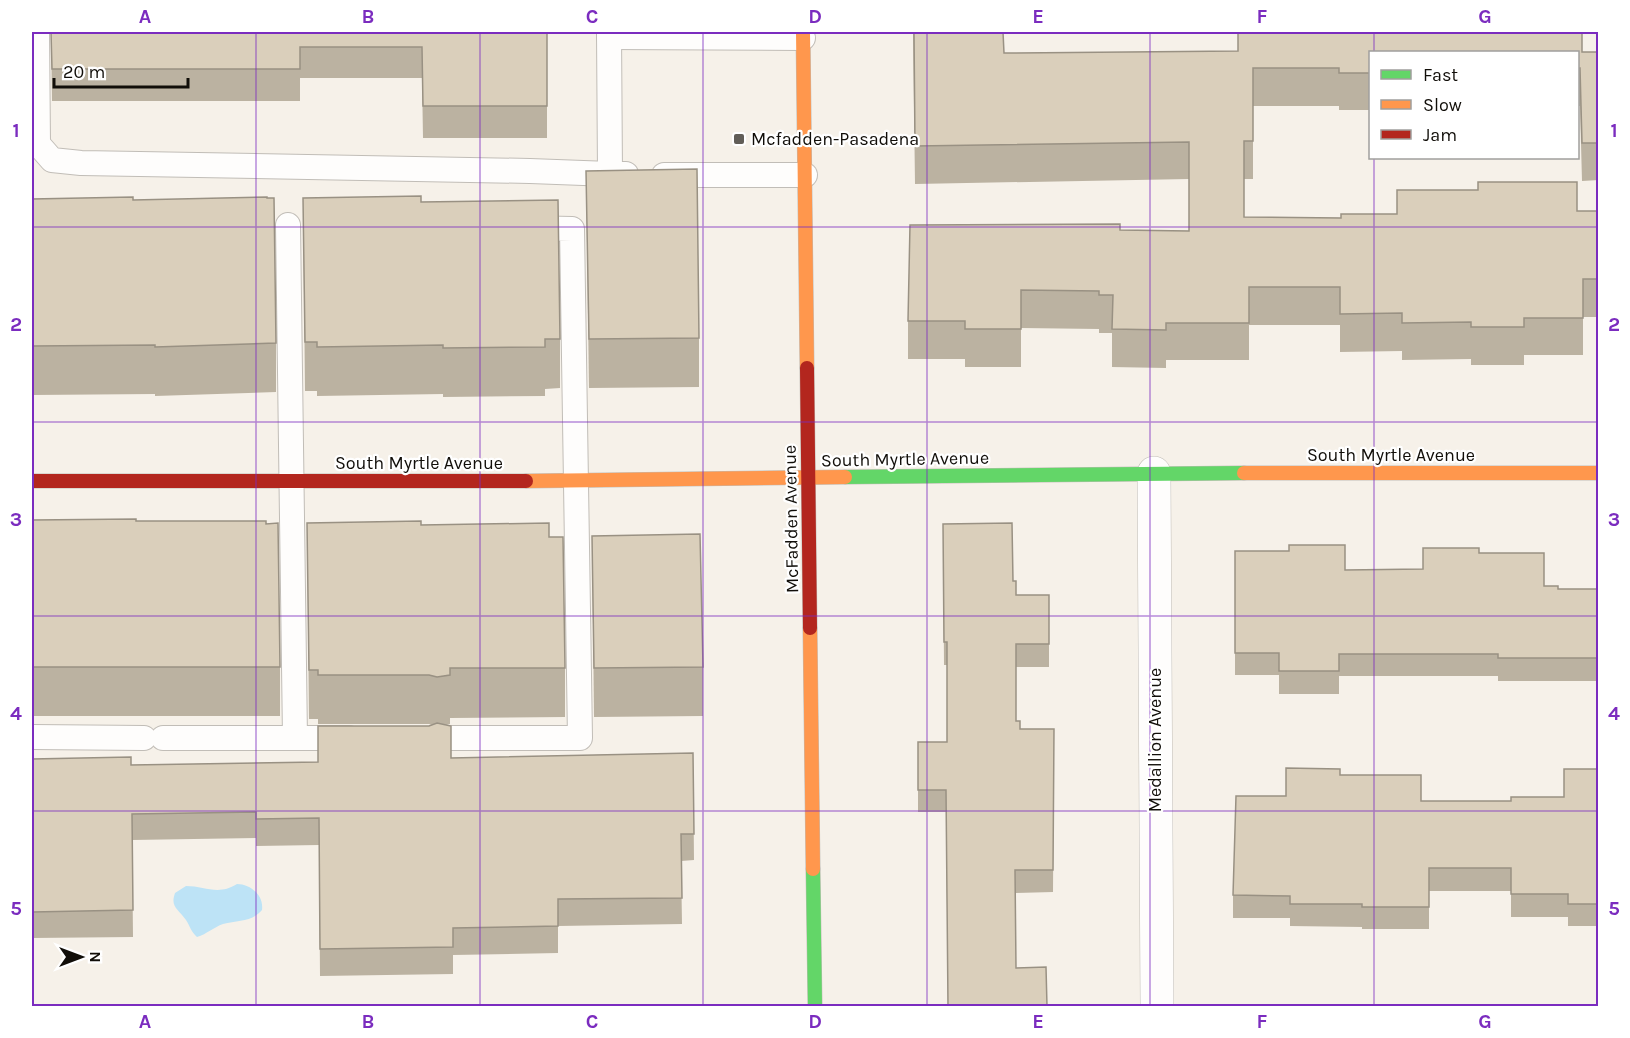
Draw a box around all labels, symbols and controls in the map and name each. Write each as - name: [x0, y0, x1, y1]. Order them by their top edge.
- text: A: [139, 5, 152, 28]
- text: B: [362, 5, 374, 28]
- text: C: [586, 5, 598, 28]
- text: D: [808, 5, 822, 28]
- text: E: [1032, 5, 1044, 28]
- text: F: [1257, 5, 1268, 28]
- text: G: [1478, 5, 1492, 28]
- scale bar: [54, 51, 188, 89]
- legend: [1369, 51, 1579, 159]
- text: 20 m: [63, 61, 105, 83]
- text: Fast: [1423, 64, 1458, 86]
- text: Slow: [1423, 94, 1462, 116]
- text: 1: [12, 119, 20, 142]
- text: 1: [1610, 119, 1618, 142]
- text: Jam: [1423, 124, 1457, 146]
- place label: Mcfadden-Pasadena: [751, 128, 919, 150]
- marker: Mcfadden-Pasadena: [732, 132, 746, 146]
- text: 2: [10, 313, 22, 336]
- text: 2: [1608, 313, 1620, 336]
- street label: South Myrtle Avenue: [1307, 444, 1475, 466]
- street label: McFadden Avenue: [779, 445, 803, 593]
- street label: South Myrtle Avenue: [821, 447, 989, 471]
- street label: South Myrtle Avenue: [335, 452, 503, 474]
- text: 3: [10, 508, 22, 531]
- text: 3: [1608, 508, 1620, 531]
- street label: Medallion Avenue: [1144, 668, 1166, 812]
- text: 4: [10, 702, 22, 725]
- text: 4: [1608, 702, 1620, 725]
- text: 5: [10, 897, 22, 920]
- text: 5: [1608, 897, 1620, 920]
- north arrow: [51, 927, 111, 987]
- text: N: [86, 951, 105, 963]
- text: A: [139, 1010, 152, 1033]
- text: B: [362, 1010, 374, 1033]
- text: C: [586, 1010, 598, 1033]
- text: D: [808, 1010, 822, 1033]
- text: E: [1032, 1010, 1044, 1033]
- text: F: [1257, 1010, 1268, 1033]
- text: G: [1478, 1010, 1492, 1033]

